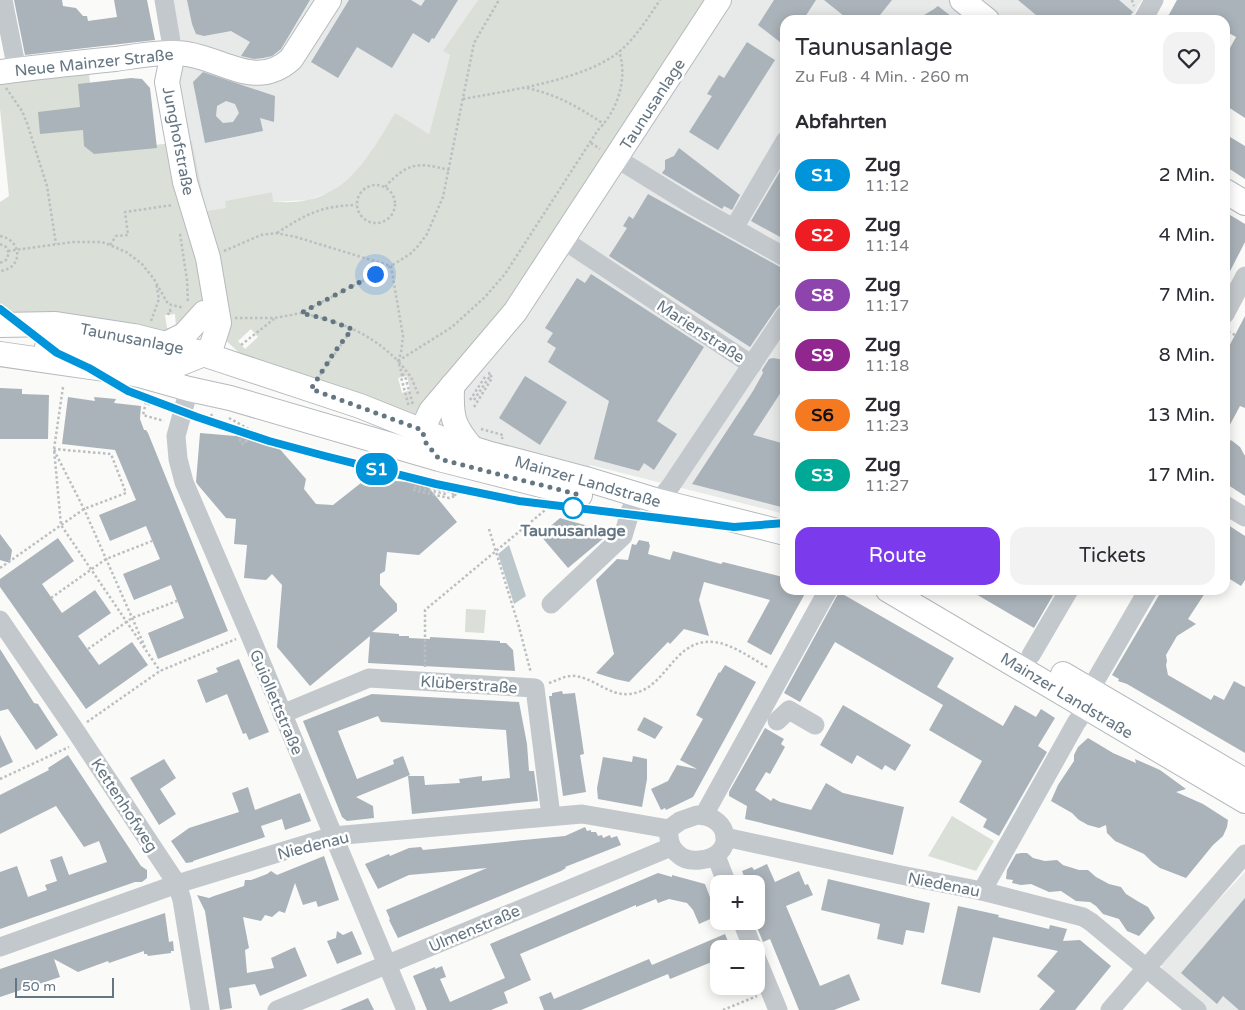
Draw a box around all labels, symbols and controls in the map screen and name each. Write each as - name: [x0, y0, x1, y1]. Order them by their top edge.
- button: heart: [1163, 32, 1215, 84]
- text: Taunusanlage: [795, 33, 953, 62]
- street label: Neue Mainzer Straße: [14, 45, 175, 81]
- street label: Taunusanlage: [616, 55, 690, 154]
- text: Zu Fuß · 4 Min. · 260 m: [795, 67, 969, 87]
- street label: Junghofstraße: [158, 85, 198, 197]
- text: Abfahrten: [795, 111, 887, 133]
- text: Zug: [865, 154, 901, 176]
- text: S1: [811, 164, 834, 186]
- text: 2 Min.: [1159, 164, 1215, 186]
- text: 11:12: [865, 176, 909, 196]
- text: Zug: [865, 214, 901, 236]
- text: S2: [811, 224, 834, 246]
- text: 4 Min.: [1159, 224, 1215, 246]
- text: 11:14: [865, 236, 909, 256]
- your location: [363, 262, 388, 287]
- text: Zug: [865, 274, 901, 296]
- text: S8: [811, 284, 834, 306]
- text: 7 Min.: [1159, 284, 1215, 306]
- street label: Marienstraße: [653, 296, 748, 368]
- text: 11:17: [865, 296, 909, 316]
- street label: Taunusanlage: [78, 319, 185, 359]
- text: Zug: [865, 334, 901, 356]
- text: S9: [811, 344, 834, 366]
- text: 8 Min.: [1159, 344, 1215, 366]
- text: 11:18: [865, 356, 909, 376]
- text: Zug: [865, 394, 901, 416]
- text: S6: [811, 404, 834, 426]
- text: 13 Min.: [1147, 404, 1215, 426]
- text: 11:23: [865, 416, 909, 436]
- street label: Mainzer Landstraße: [512, 452, 663, 512]
- line badge: S1: [354, 453, 400, 485]
- text: Zug: [865, 454, 901, 476]
- text: S1: [366, 458, 388, 480]
- text: S3: [811, 464, 834, 486]
- text: 17 Min.: [1147, 464, 1215, 486]
- text: 11:27: [865, 476, 909, 496]
- marker: Taunusanlage: [562, 497, 584, 519]
- place label: Taunusanlage: [519, 521, 626, 541]
- button: Route: [795, 527, 1000, 585]
- button: Tickets: [1010, 527, 1215, 585]
- street label: Guiollettstraße: [245, 647, 307, 758]
- street label: Mainzer Landstraße: [997, 648, 1136, 743]
- street label: Klüberstraße: [420, 672, 518, 698]
- street label: Kettenhofweg: [86, 755, 162, 856]
- street label: Niedenau: [275, 827, 351, 865]
- street label: Niedenau: [906, 868, 982, 902]
- map controls: [710, 875, 765, 995]
- button: +: [710, 875, 765, 930]
- street label: Ulmenstraße: [426, 901, 523, 957]
- button: −: [710, 940, 765, 995]
- scale bar: [15, 975, 114, 998]
- text: 50 m: [22, 978, 56, 995]

